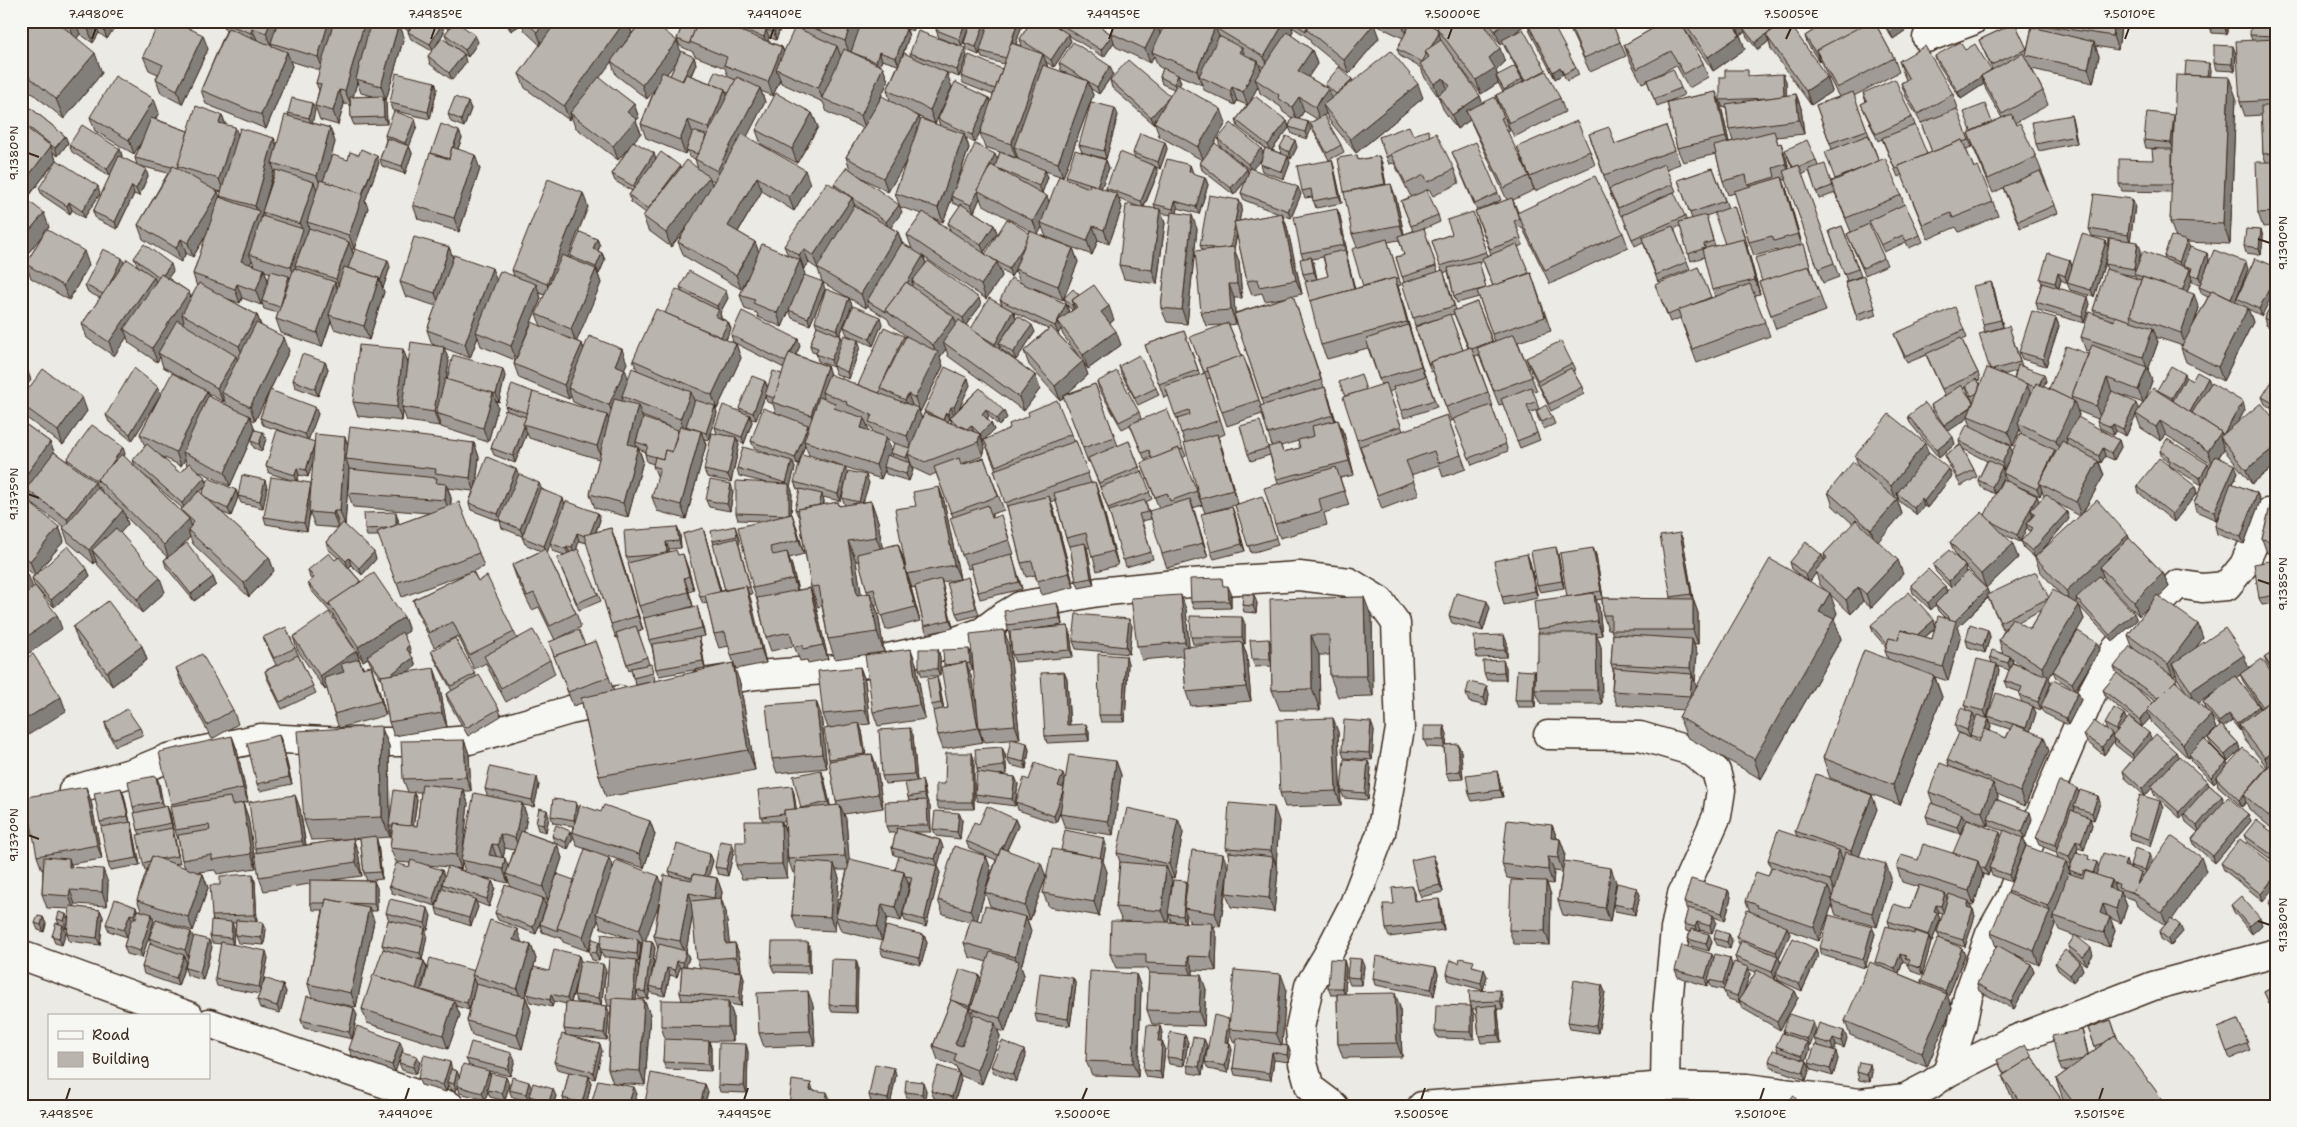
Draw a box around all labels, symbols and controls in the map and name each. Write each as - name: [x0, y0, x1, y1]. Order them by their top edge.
- text: 7.4980°E: [68, 6, 124, 22]
- text: 7.4985°E: [408, 6, 462, 22]
- text: 7.4990°E: [746, 6, 802, 22]
- text: 7.4995°E: [1086, 6, 1140, 22]
- text: 7.5000°E: [1424, 6, 1480, 22]
- text: 7.5005°E: [1763, 6, 1819, 22]
- text: 7.5010°E: [2103, 6, 2155, 22]
- text: 9.1380°N: [6, 126, 22, 180]
- text: 9.1390°N: [2275, 216, 2291, 270]
- text: 9.1375°N: [6, 468, 22, 520]
- text: 9.1385°N: [2275, 557, 2291, 611]
- text: 9.1370°N: [6, 808, 22, 862]
- text: 9.1380°N: [2275, 898, 2291, 952]
- legend: [48, 1014, 210, 1080]
- text: Road: [92, 1025, 130, 1045]
- text: Building: [92, 1049, 149, 1069]
- text: 7.4985°E: [39, 1106, 93, 1122]
- text: 7.4990°E: [377, 1106, 433, 1122]
- text: 7.4995°E: [717, 1106, 771, 1122]
- text: 7.5000°E: [1054, 1106, 1110, 1122]
- text: 7.5005°E: [1393, 1106, 1449, 1122]
- text: 7.5010°E: [1734, 1106, 1786, 1122]
- text: 7.5015°E: [2073, 1106, 2125, 1122]

